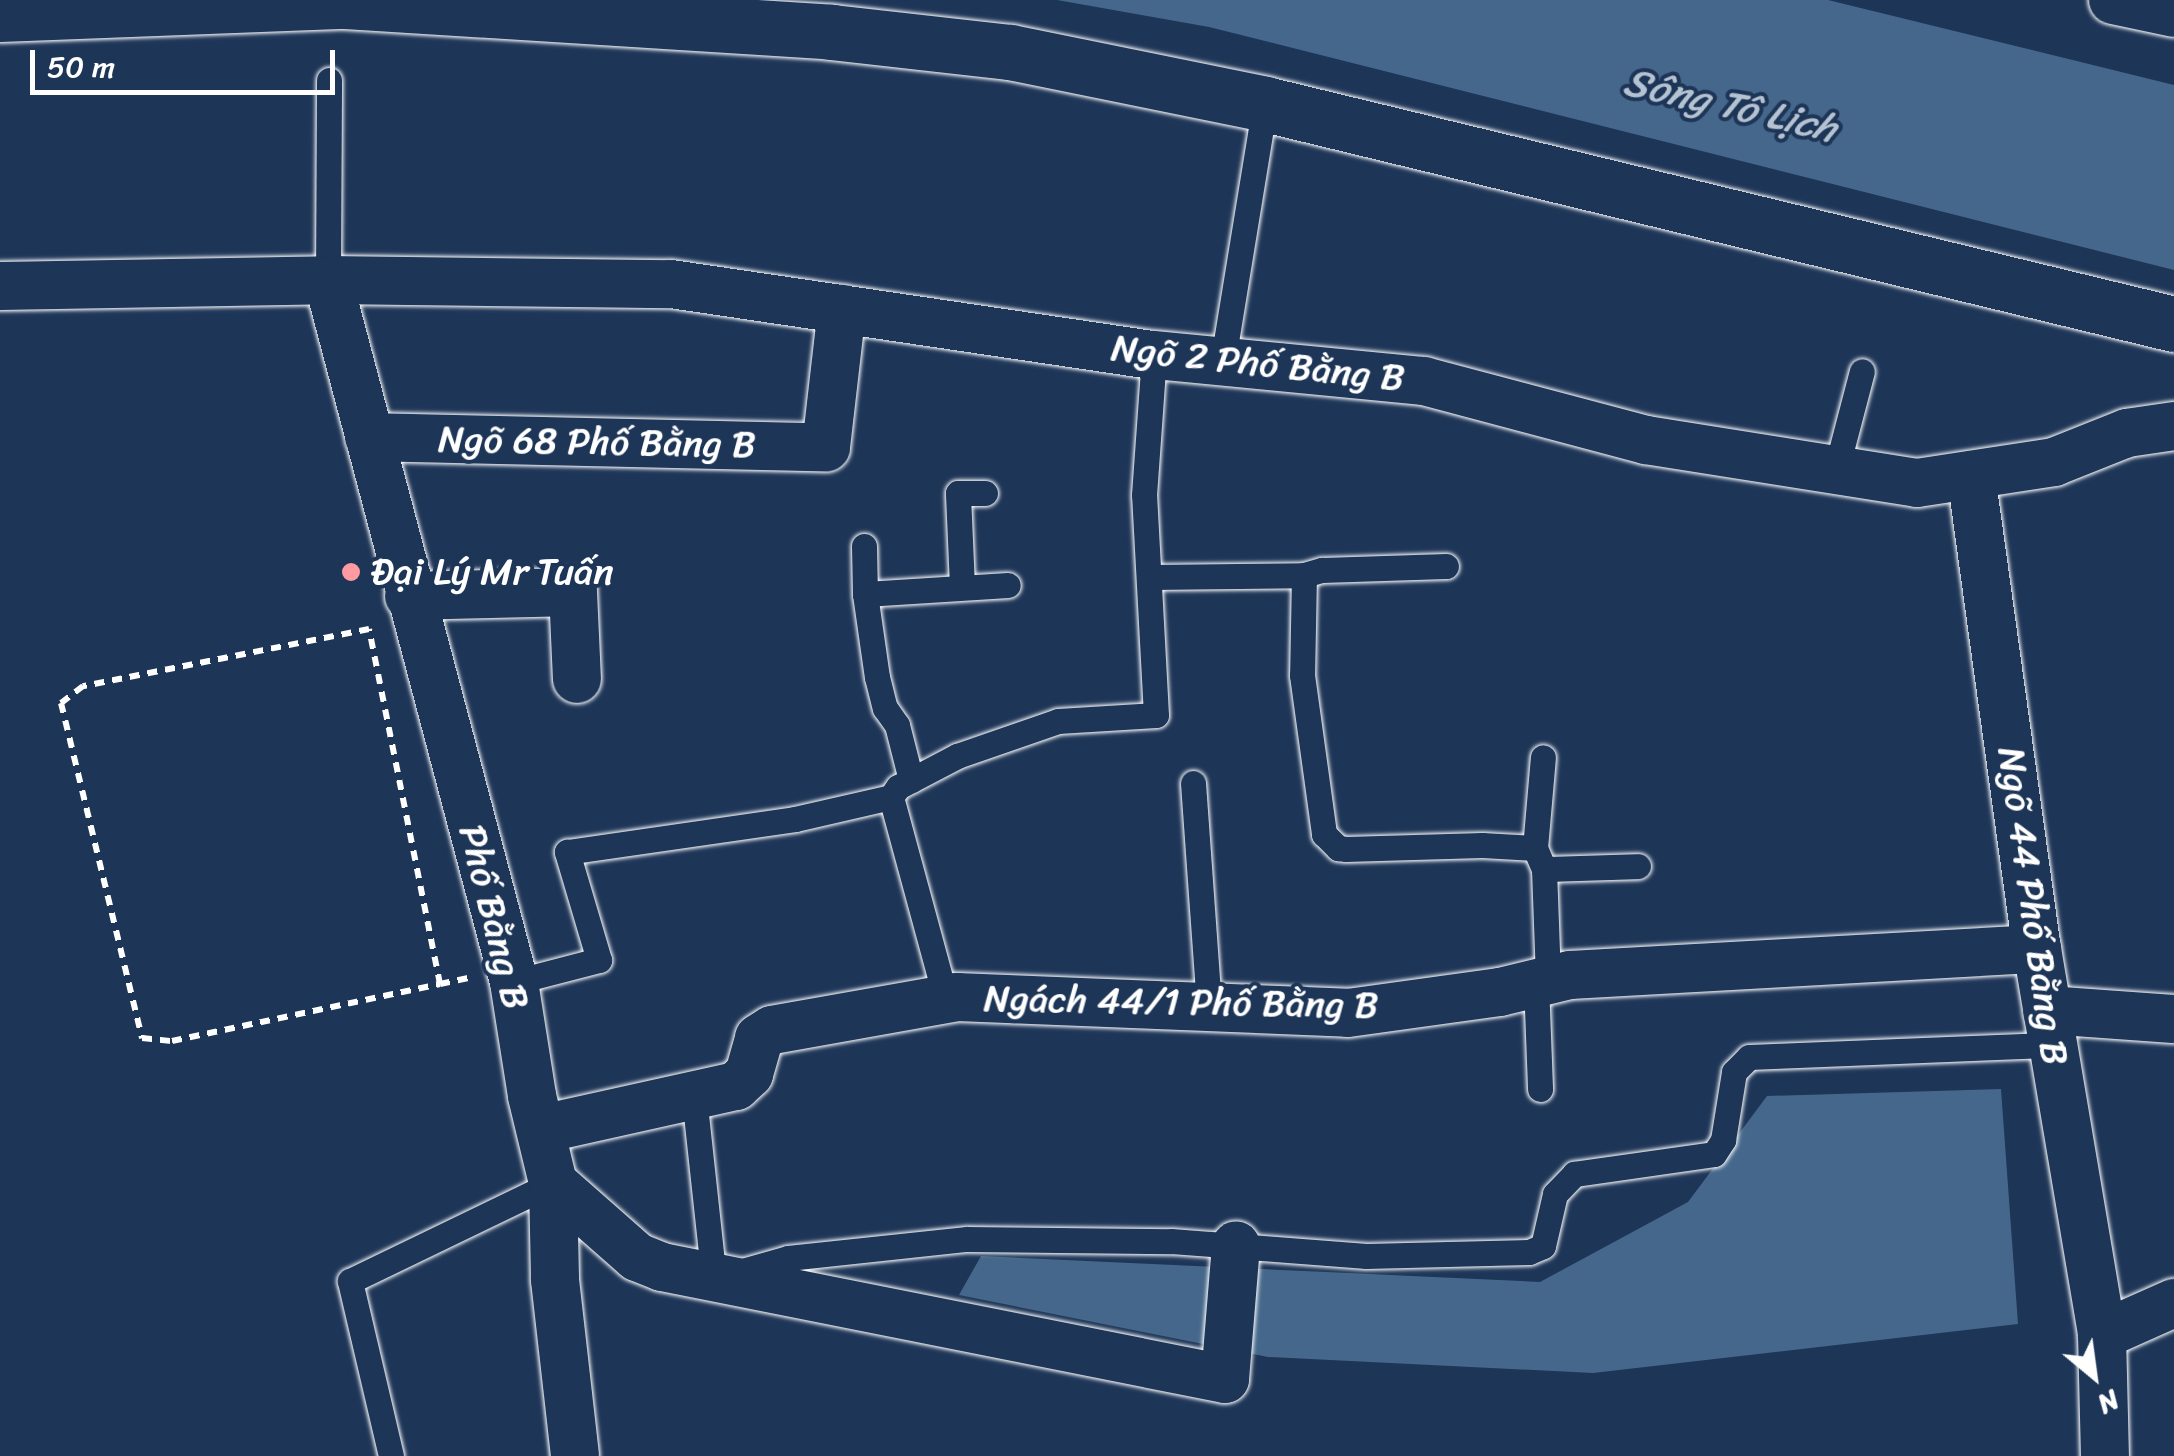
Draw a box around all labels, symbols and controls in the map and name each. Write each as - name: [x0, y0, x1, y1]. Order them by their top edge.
- scale bar: [35, 30, 340, 92]
- text: 50 m: [47, 40, 115, 94]
- water label: Sông Tô Lịch: [1619, 57, 1841, 153]
- street label: Ngõ 2 Phố Bằng B: [1109, 325, 1407, 401]
- street label: Ngõ 68 Phố Bằng B: [438, 416, 756, 468]
- place label: Đại Lý Mr Tuấn: [371, 549, 614, 595]
- marker: Đại Lý Mr Tuấn: [340, 561, 362, 583]
- street label: Ngõ 44 Phố Bằng B: [1988, 744, 2078, 1068]
- street label: Phố Bằng B: [449, 820, 539, 1014]
- street label: Ngách 44/1 Phố Bằng B: [983, 976, 1379, 1028]
- north arrow: [2044, 1326, 2144, 1426]
- text: N: [2088, 1377, 2129, 1429]

